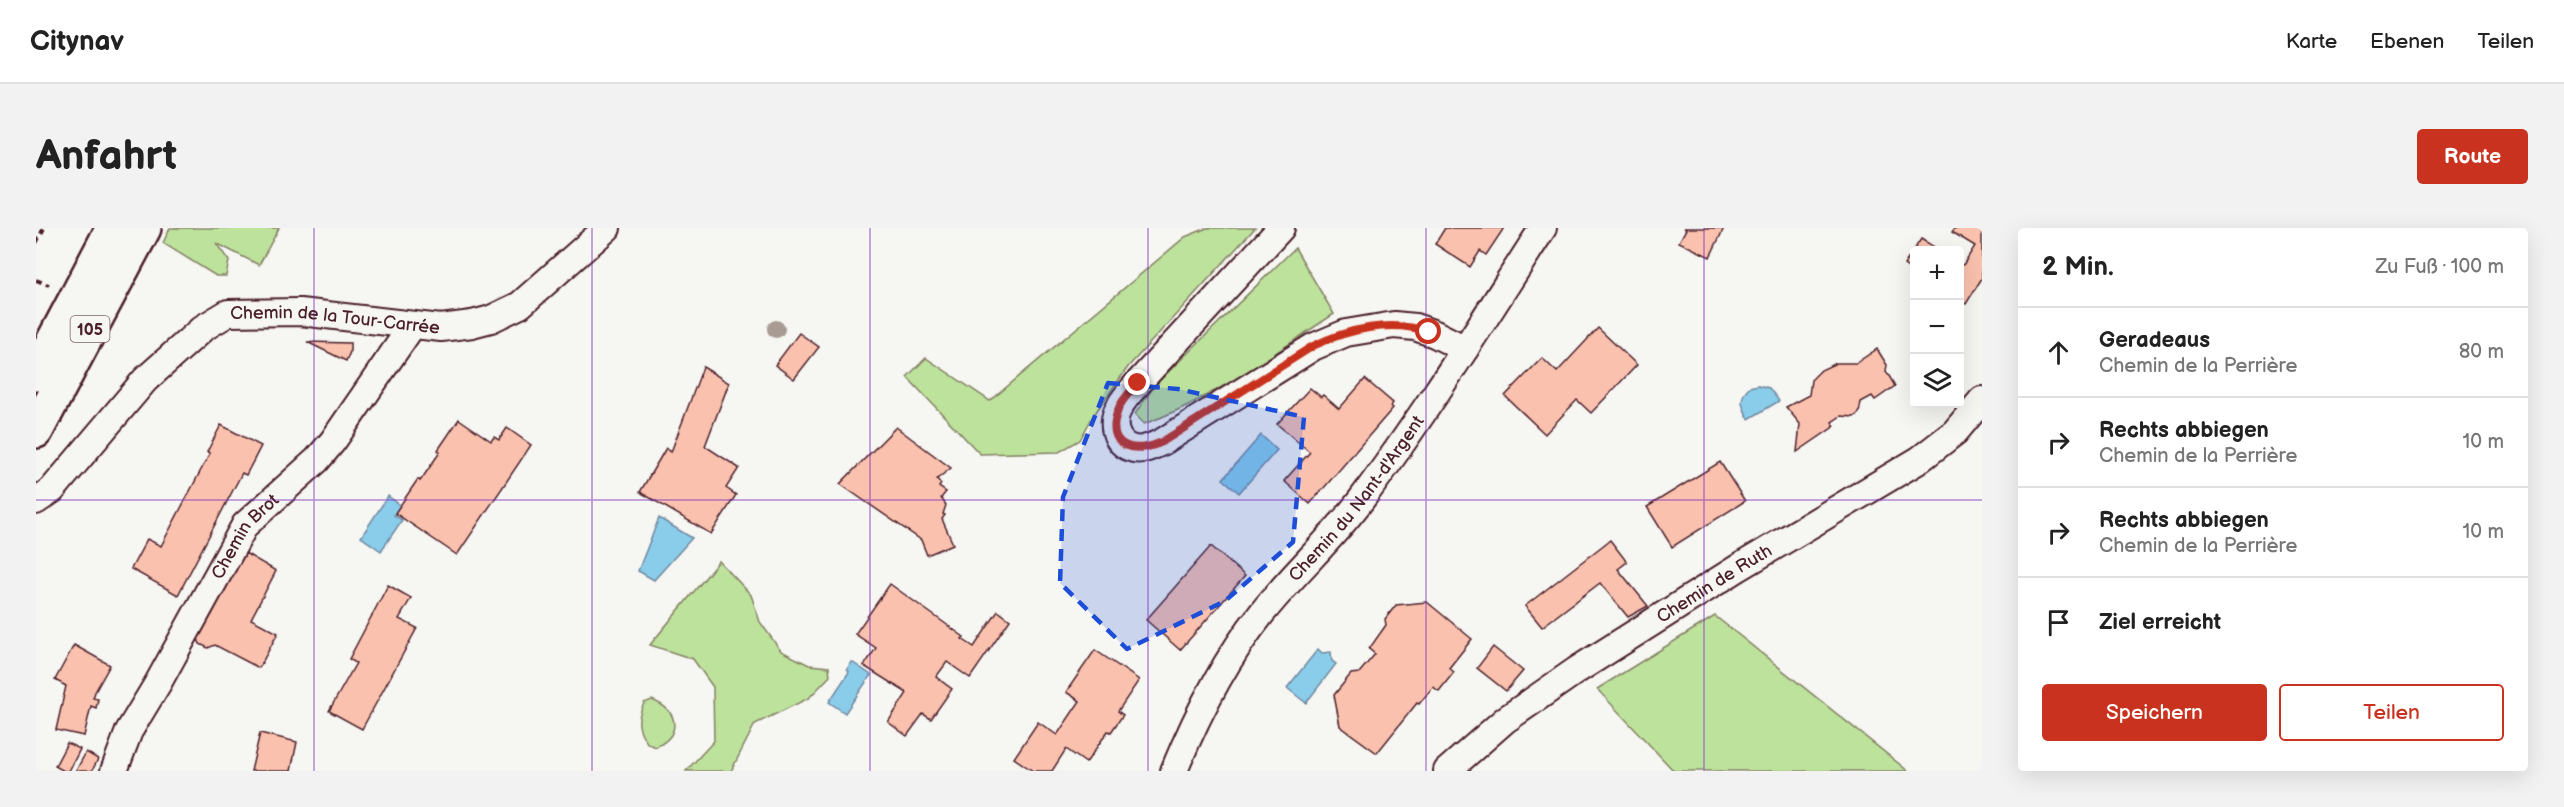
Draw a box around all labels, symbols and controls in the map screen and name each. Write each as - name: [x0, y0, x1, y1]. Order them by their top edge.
- text: Citynav: [30, 25, 124, 58]
- text: Karte: [2286, 29, 2337, 54]
- text: Ebenen: [2370, 29, 2444, 54]
- text: Teilen: [2477, 29, 2534, 54]
- button: Route: [2417, 129, 2528, 184]
- text: Anfahrt: [36, 131, 177, 182]
- map controls: [1910, 246, 1964, 408]
- button: +: [1910, 246, 1964, 300]
- text: 2 Min.: [2042, 252, 2114, 283]
- text: Zu Fuß · 100 m: [2375, 255, 2504, 279]
- button: −: [1910, 300, 1964, 354]
- street label: Chemin de la Tour-Carrée: [230, 302, 441, 339]
- road number: 105: [70, 316, 110, 342]
- route start: [1415, 318, 1441, 344]
- text: Geradeaus: [2099, 327, 2210, 354]
- icon: ahead: [2042, 336, 2075, 369]
- text: 80 m: [2459, 340, 2504, 364]
- button: layers: [1910, 354, 1964, 408]
- text: Chemin de la Perrière: [2099, 354, 2297, 378]
- route end: [1124, 369, 1150, 395]
- street label: Chemin du Nant-d'Argent: [1284, 411, 1429, 586]
- text: Rechts abbiegen: [2099, 417, 2269, 444]
- icon: right: [2042, 426, 2075, 459]
- text: 10 m: [2463, 430, 2504, 454]
- text: Chemin de la Perrière: [2099, 444, 2297, 468]
- street label: Chemin Brot: [207, 489, 284, 583]
- text: Rechts abbiegen: [2099, 507, 2269, 534]
- icon: right: [2042, 516, 2075, 549]
- text: 10 m: [2463, 520, 2504, 544]
- text: Chemin de la Perrière: [2099, 534, 2297, 558]
- street label: Chemin de Ruth: [1653, 540, 1776, 628]
- icon: arrive: [2042, 606, 2075, 639]
- text: Ziel erreicht: [2099, 609, 2221, 636]
- button: Speichern: [2042, 684, 2267, 741]
- button: Teilen: [2279, 684, 2504, 741]

